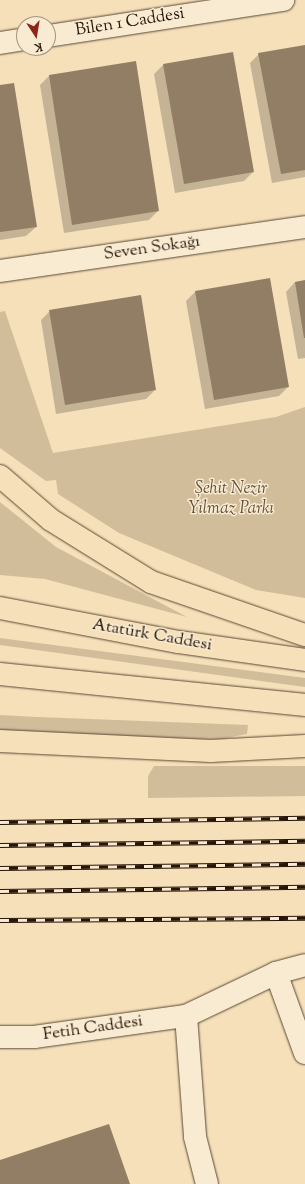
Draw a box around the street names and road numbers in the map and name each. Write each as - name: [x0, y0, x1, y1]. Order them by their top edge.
- street label: Bilen 1 Caddesi: [74, 4, 186, 42]
- street label: Seven Sokağı: [102, 232, 202, 266]
- street label: Atatürk Caddesi: [91, 615, 213, 657]
- street label: Fetih Caddesi: [42, 1012, 144, 1046]

